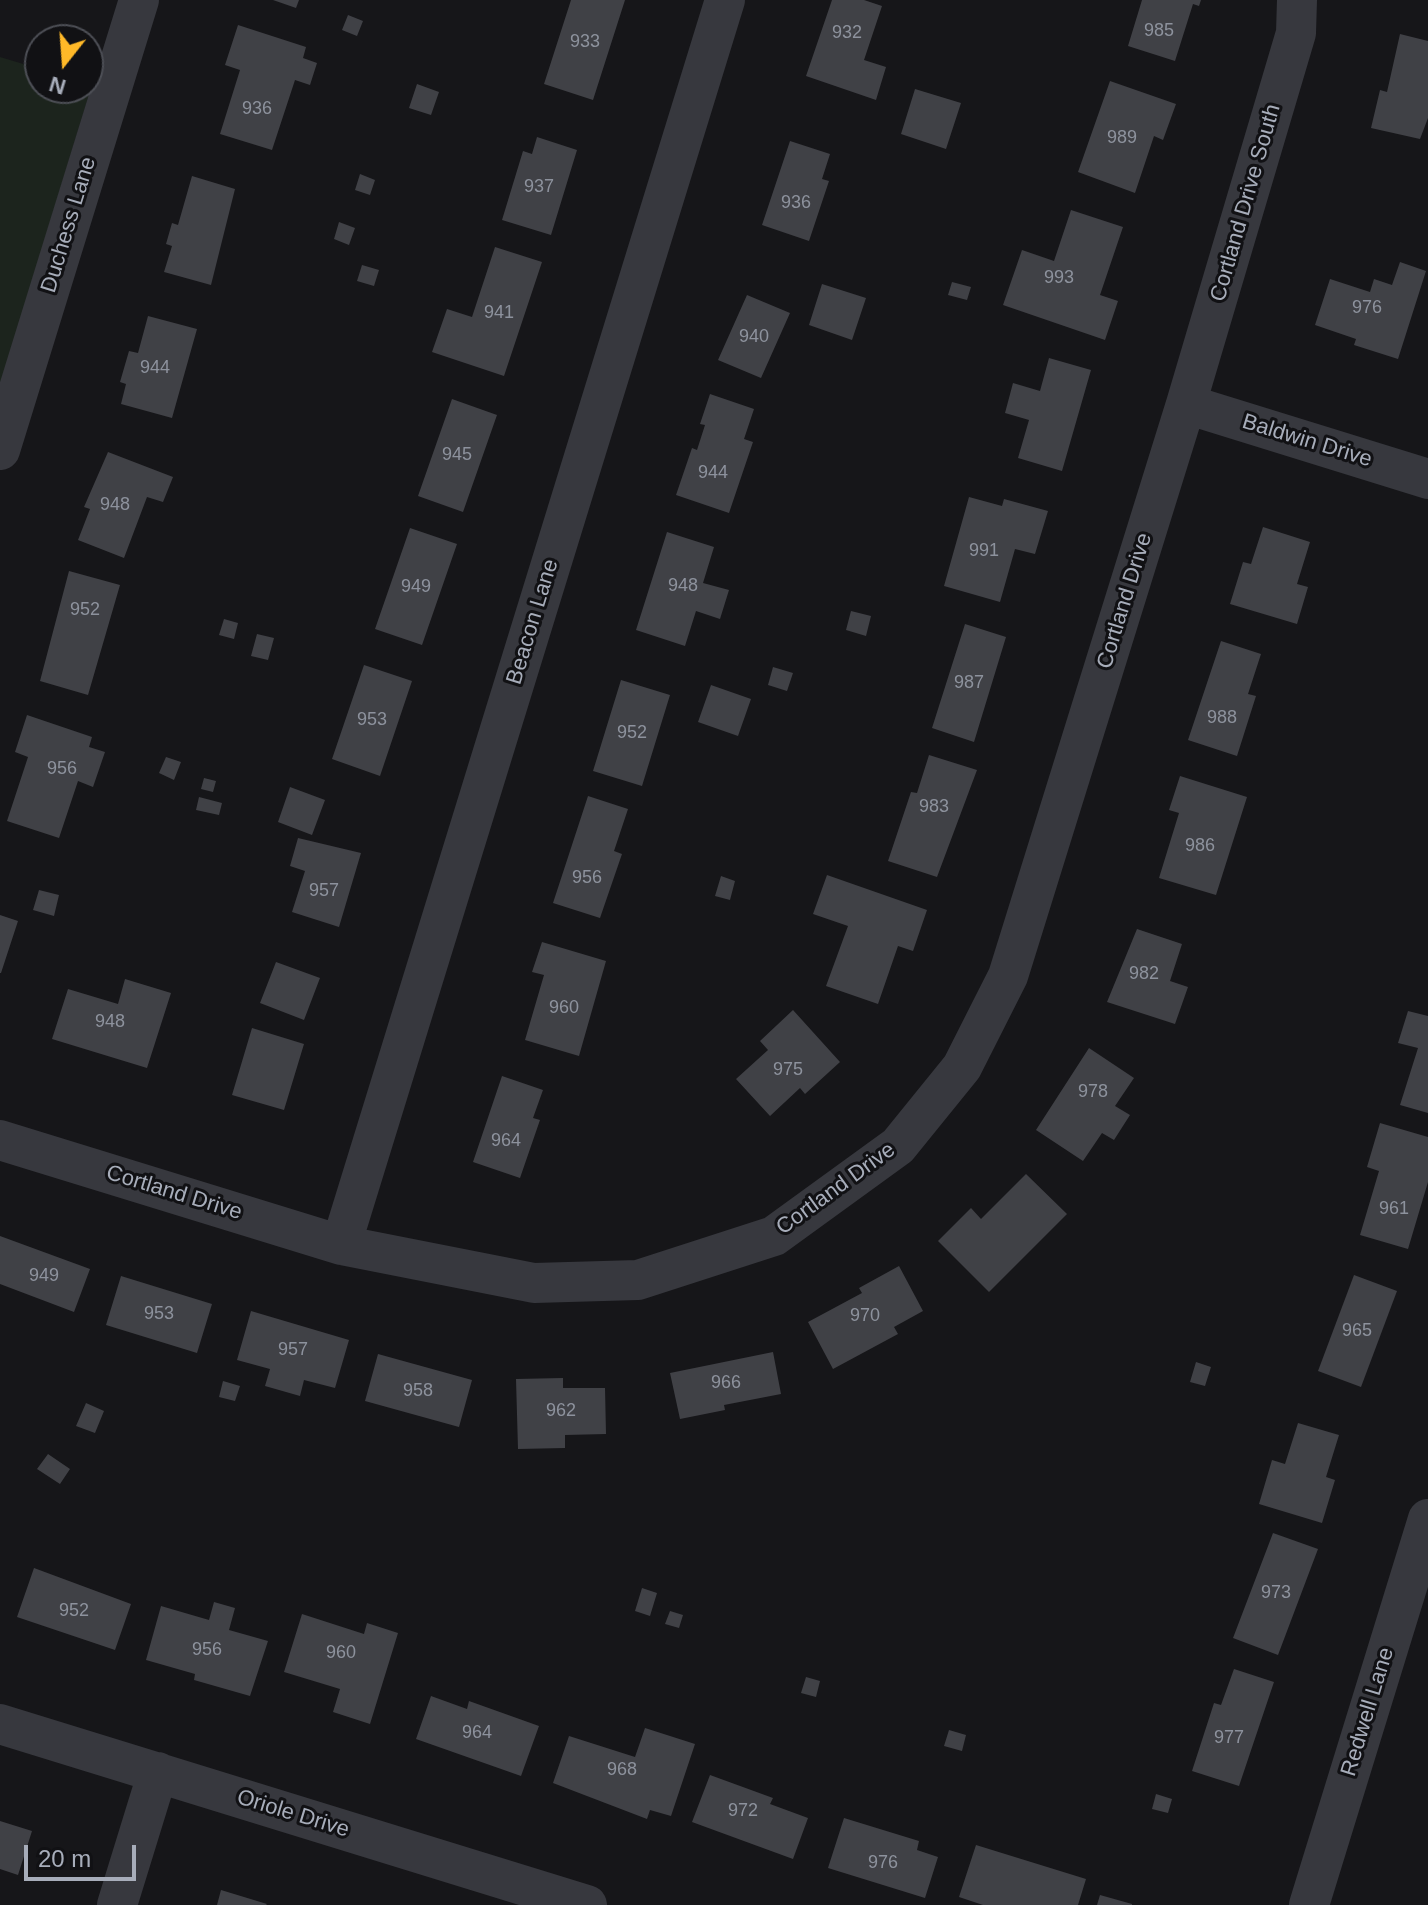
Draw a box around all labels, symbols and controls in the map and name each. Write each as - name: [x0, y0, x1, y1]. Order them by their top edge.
- house number: 985: [1144, 20, 1174, 42]
- house number: 932: [832, 22, 862, 44]
- north arrow: [24, 24, 104, 104]
- house number: 933: [570, 31, 600, 53]
- text: N: [46, 71, 69, 100]
- house number: 936: [242, 98, 272, 120]
- street label: Cortland Drive South: [1205, 101, 1287, 305]
- house number: 989: [1107, 127, 1137, 149]
- street label: Duchess Lane: [36, 154, 102, 296]
- house number: 937: [524, 176, 554, 198]
- house number: 936: [781, 192, 811, 214]
- house number: 993: [1044, 267, 1074, 289]
- house number: 976: [1352, 297, 1382, 319]
- house number: 941: [484, 302, 514, 324]
- house number: 940: [739, 326, 769, 348]
- house number: 944: [140, 357, 170, 379]
- street label: Baldwin Drive: [1239, 409, 1375, 473]
- house number: 945: [442, 444, 472, 466]
- house number: 944: [698, 462, 728, 484]
- house number: 948: [100, 494, 130, 516]
- street label: Cortland Drive: [1092, 530, 1158, 672]
- house number: 991: [969, 540, 999, 562]
- street label: Beacon Lane: [501, 556, 565, 688]
- house number: 948: [668, 575, 698, 597]
- house number: 949: [401, 576, 431, 598]
- house number: 952: [70, 599, 100, 621]
- house number: 987: [954, 672, 984, 694]
- house number: 988: [1207, 707, 1237, 729]
- house number: 953: [357, 709, 387, 731]
- house number: 952: [617, 722, 647, 744]
- house number: 956: [47, 758, 77, 780]
- house number: 983: [919, 796, 949, 818]
- house number: 986: [1185, 835, 1215, 857]
- house number: 956: [572, 867, 602, 889]
- house number: 957: [309, 880, 339, 902]
- house number: 982: [1129, 963, 1159, 985]
- house number: 960: [549, 997, 579, 1019]
- house number: 948: [95, 1011, 125, 1033]
- house number: 975: [773, 1059, 803, 1081]
- house number: 978: [1078, 1081, 1108, 1103]
- house number: 964: [491, 1130, 521, 1152]
- street label: Cortland Drive: [771, 1137, 901, 1241]
- street label: Cortland Drive: [103, 1160, 245, 1226]
- house number: 961: [1379, 1198, 1409, 1220]
- house number: 949: [29, 1265, 59, 1287]
- house number: 953: [144, 1303, 174, 1325]
- house number: 970: [850, 1305, 880, 1327]
- house number: 965: [1342, 1320, 1372, 1342]
- house number: 957: [278, 1339, 308, 1361]
- house number: 966: [711, 1372, 741, 1394]
- house number: 958: [403, 1380, 433, 1402]
- house number: 962: [546, 1400, 576, 1422]
- house number: 973: [1261, 1582, 1291, 1604]
- house number: 952: [59, 1600, 89, 1622]
- house number: 956: [192, 1639, 222, 1661]
- house number: 960: [326, 1642, 356, 1664]
- street label: Redwell Lane: [1336, 1644, 1400, 1780]
- house number: 964: [462, 1722, 492, 1744]
- house number: 977: [1214, 1727, 1244, 1749]
- house number: 968: [607, 1759, 637, 1781]
- street label: Oriole Drive: [234, 1784, 352, 1844]
- house number: 972: [728, 1800, 758, 1822]
- scale bar: [28, 1829, 140, 1879]
- text: 20 m: [38, 1845, 91, 1872]
- house number: 976: [868, 1852, 898, 1874]

